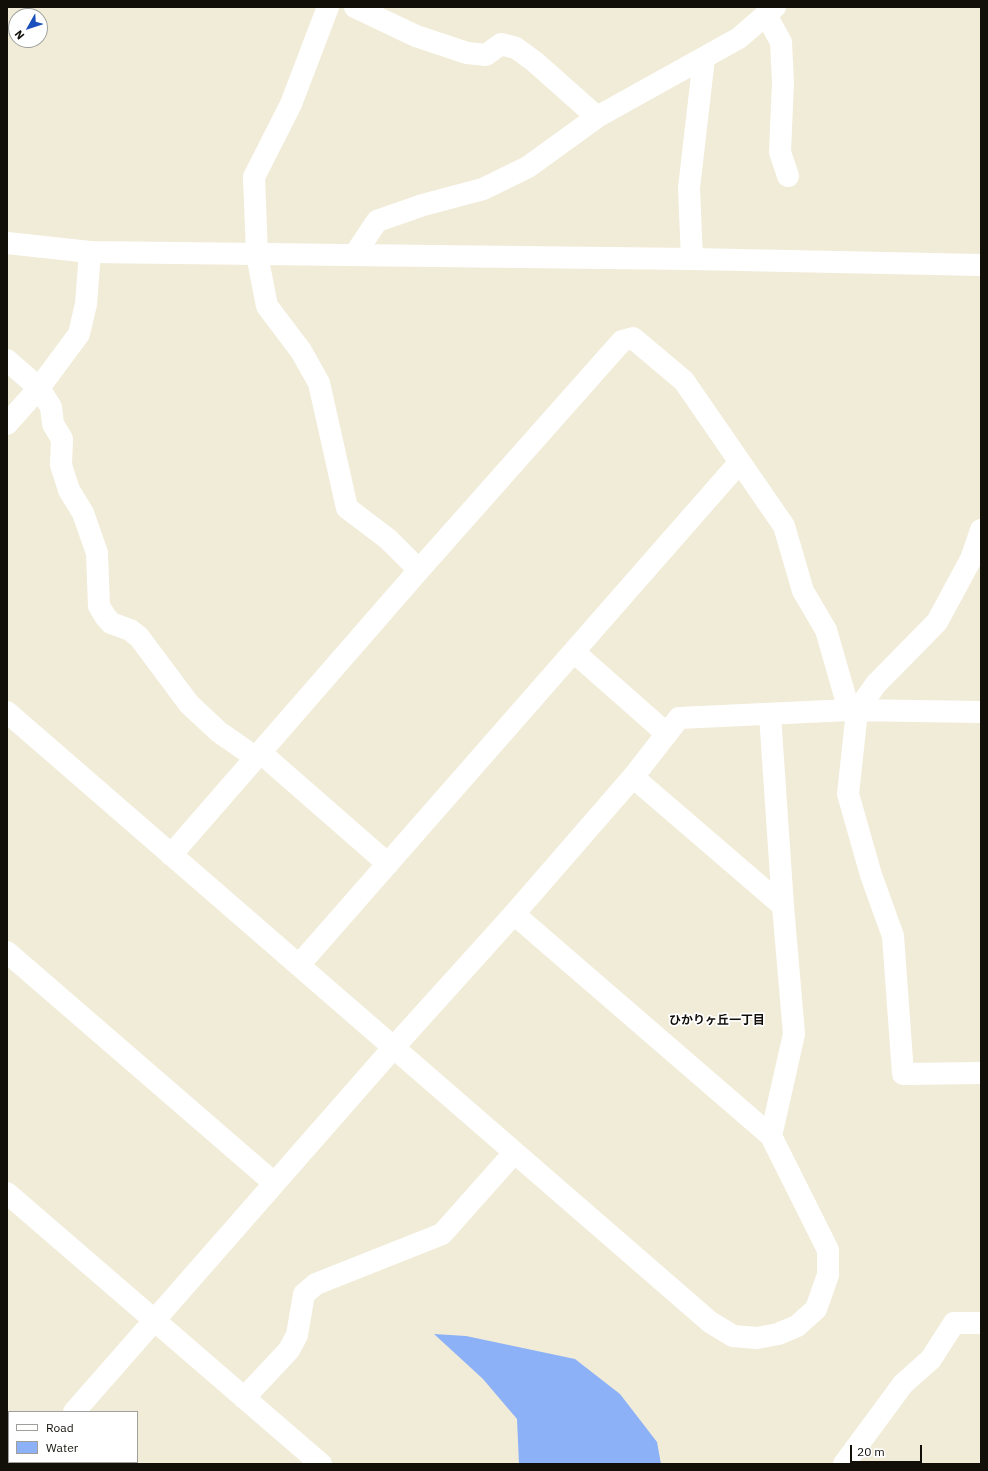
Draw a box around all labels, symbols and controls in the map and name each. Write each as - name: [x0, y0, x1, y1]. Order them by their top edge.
- north arrow: [8, 8, 48, 48]
- text: N: [12, 27, 27, 42]
- district label: ひかりヶ丘一丁目: [669, 1014, 765, 1028]
- legend: [8, 1411, 138, 1463]
- text: Road: [46, 1420, 74, 1435]
- scale bar: [852, 1437, 924, 1463]
- text: Water: [46, 1440, 78, 1455]
- text: 20 m: [857, 1444, 885, 1459]

